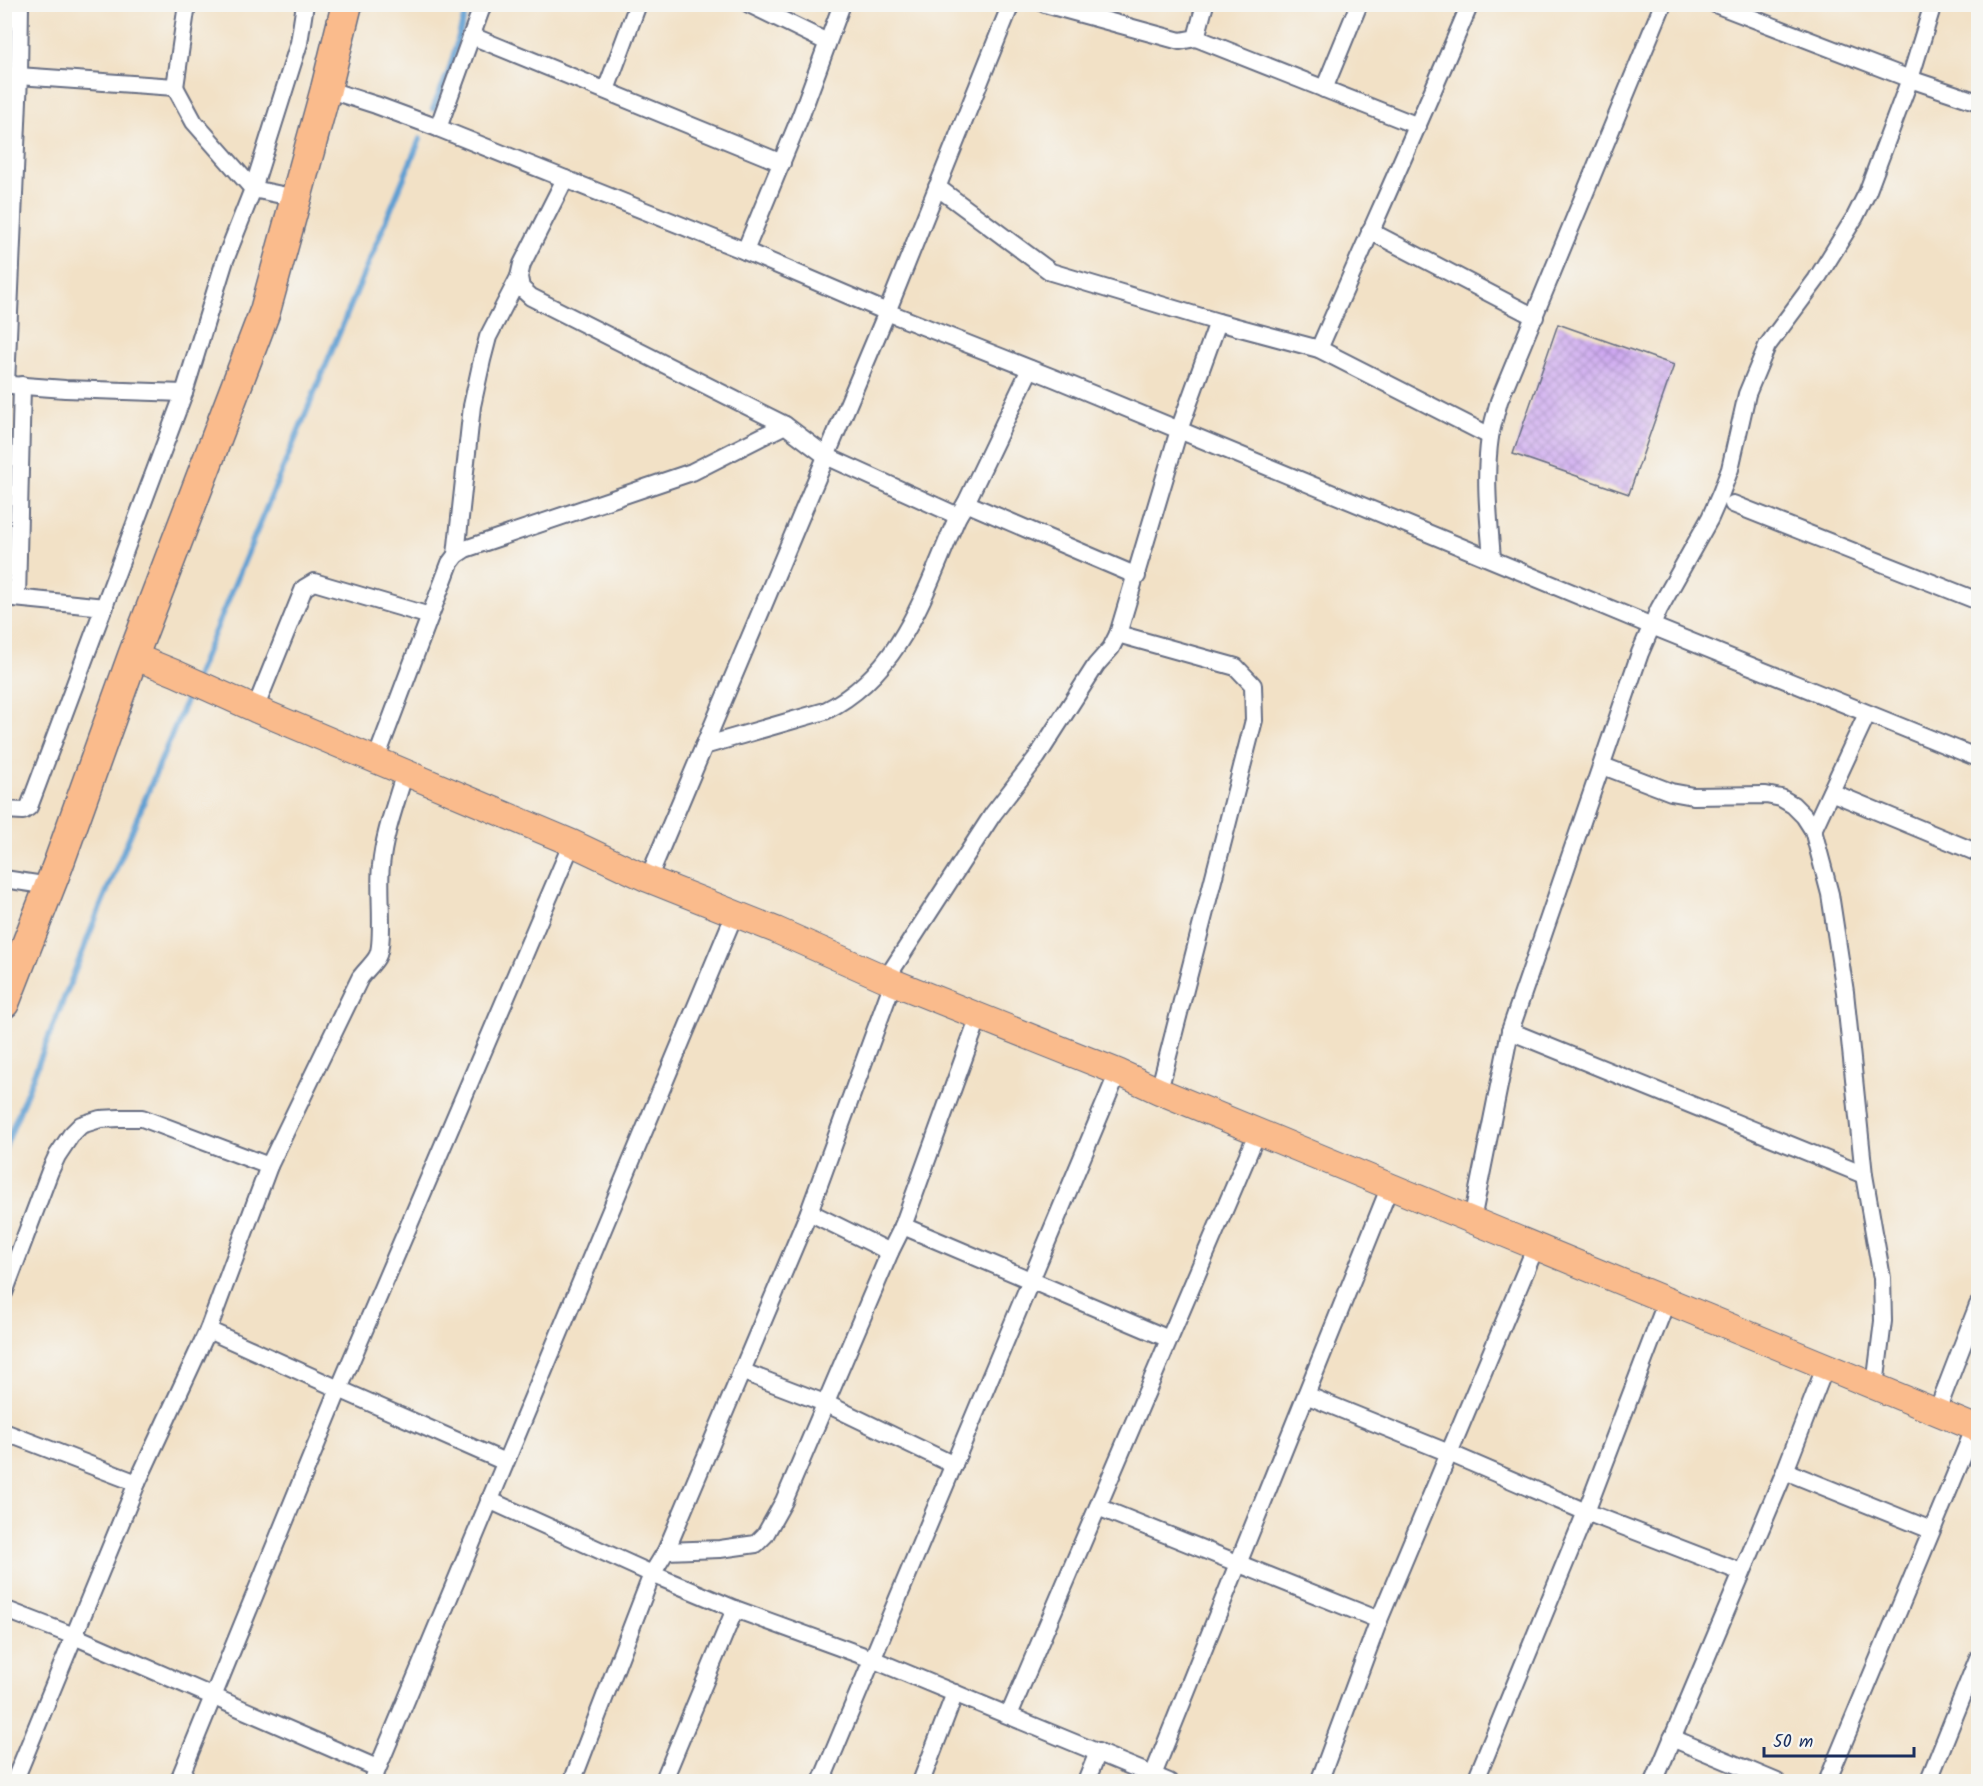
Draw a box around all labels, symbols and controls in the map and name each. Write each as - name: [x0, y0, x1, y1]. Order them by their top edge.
- scale bar: [1764, 1720, 1914, 1758]
- text: 50 m: [1773, 1728, 1813, 1757]

